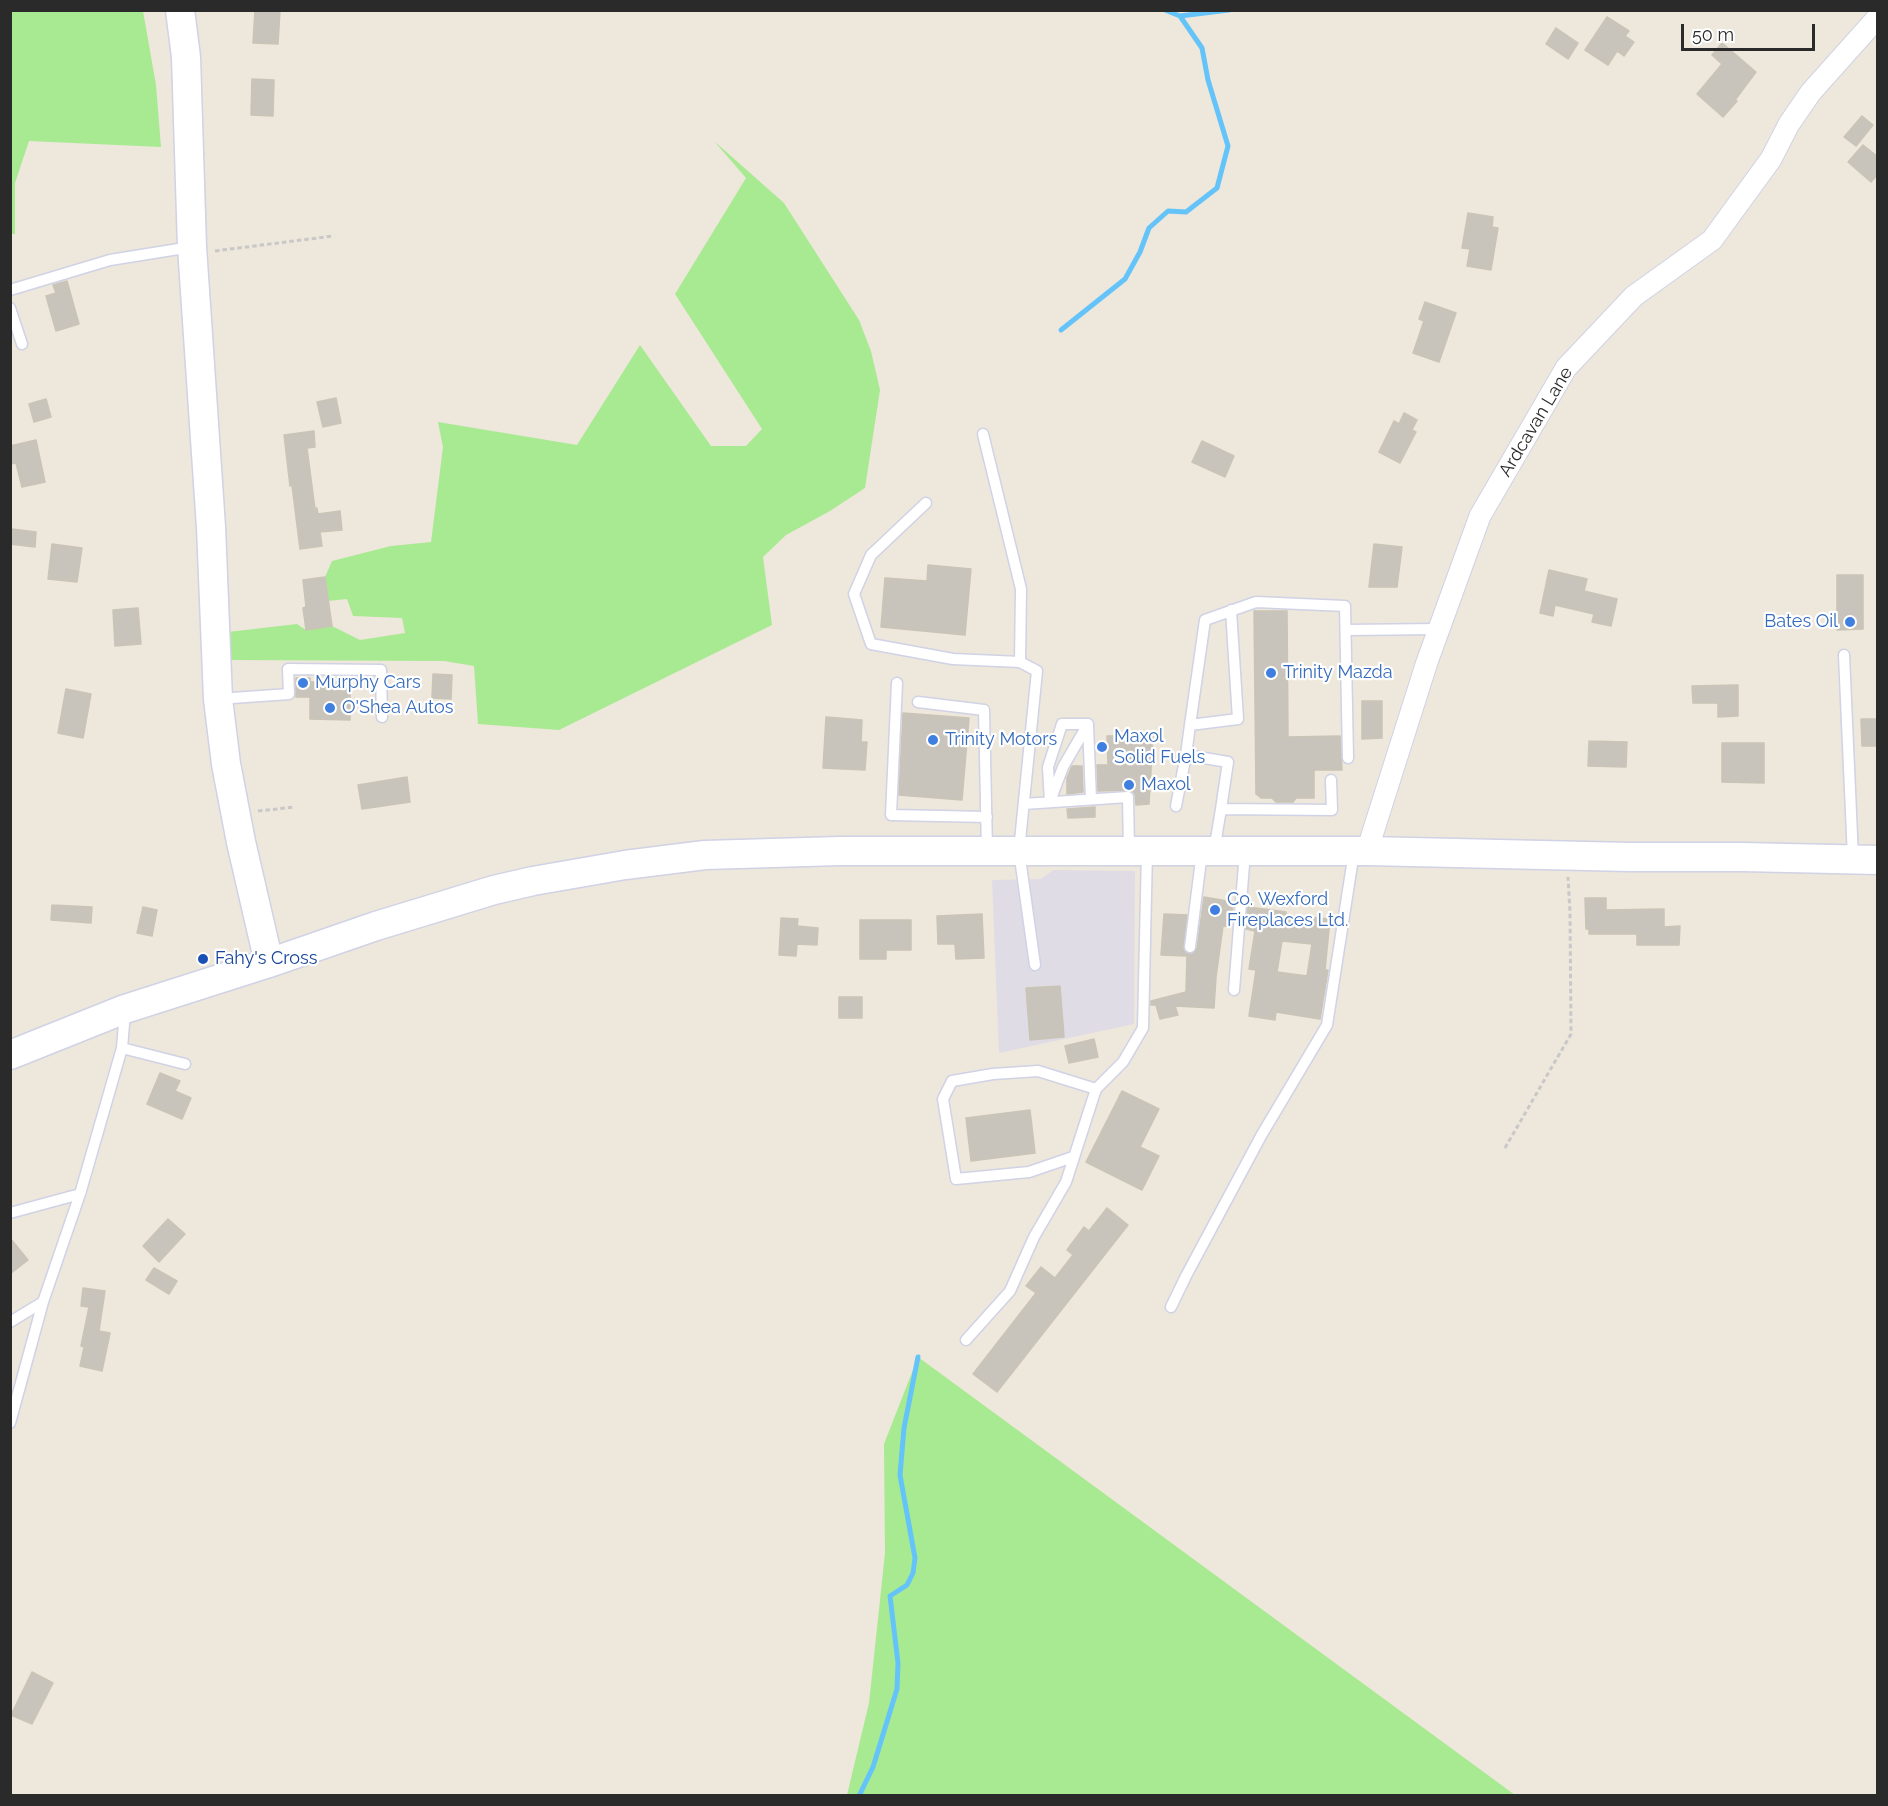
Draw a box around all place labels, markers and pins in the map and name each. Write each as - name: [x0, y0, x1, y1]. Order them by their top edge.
- place label: Bates Oil: [1764, 611, 1838, 633]
- marker: Bates Oil: [1843, 615, 1857, 629]
- place label: Trinity Mazda: [1283, 662, 1393, 684]
- marker: Trinity Mazda: [1264, 666, 1278, 680]
- place label: Murphy Cars: [315, 672, 421, 694]
- marker: Murphy Cars: [296, 676, 310, 690]
- place label: O'Shea Autos: [342, 697, 453, 719]
- marker: O'Shea Autos: [323, 701, 337, 715]
- place label: Maxol Solid Fuels: [1114, 726, 1205, 768]
- place label: Trinity Motors: [945, 729, 1057, 751]
- marker: Trinity Motors: [926, 733, 940, 747]
- marker: Maxol Solid Fuels: [1095, 740, 1109, 754]
- place label: Maxol: [1141, 774, 1191, 796]
- marker: Maxol: [1122, 778, 1136, 792]
- place label: Co. Wexford Fireplaces Ltd.: [1227, 889, 1348, 932]
- marker: Co. Wexford Fireplaces Ltd.: [1208, 903, 1222, 917]
- place label: Fahy's Cross: [215, 948, 317, 970]
- marker: Fahy's Cross: [196, 952, 210, 966]

